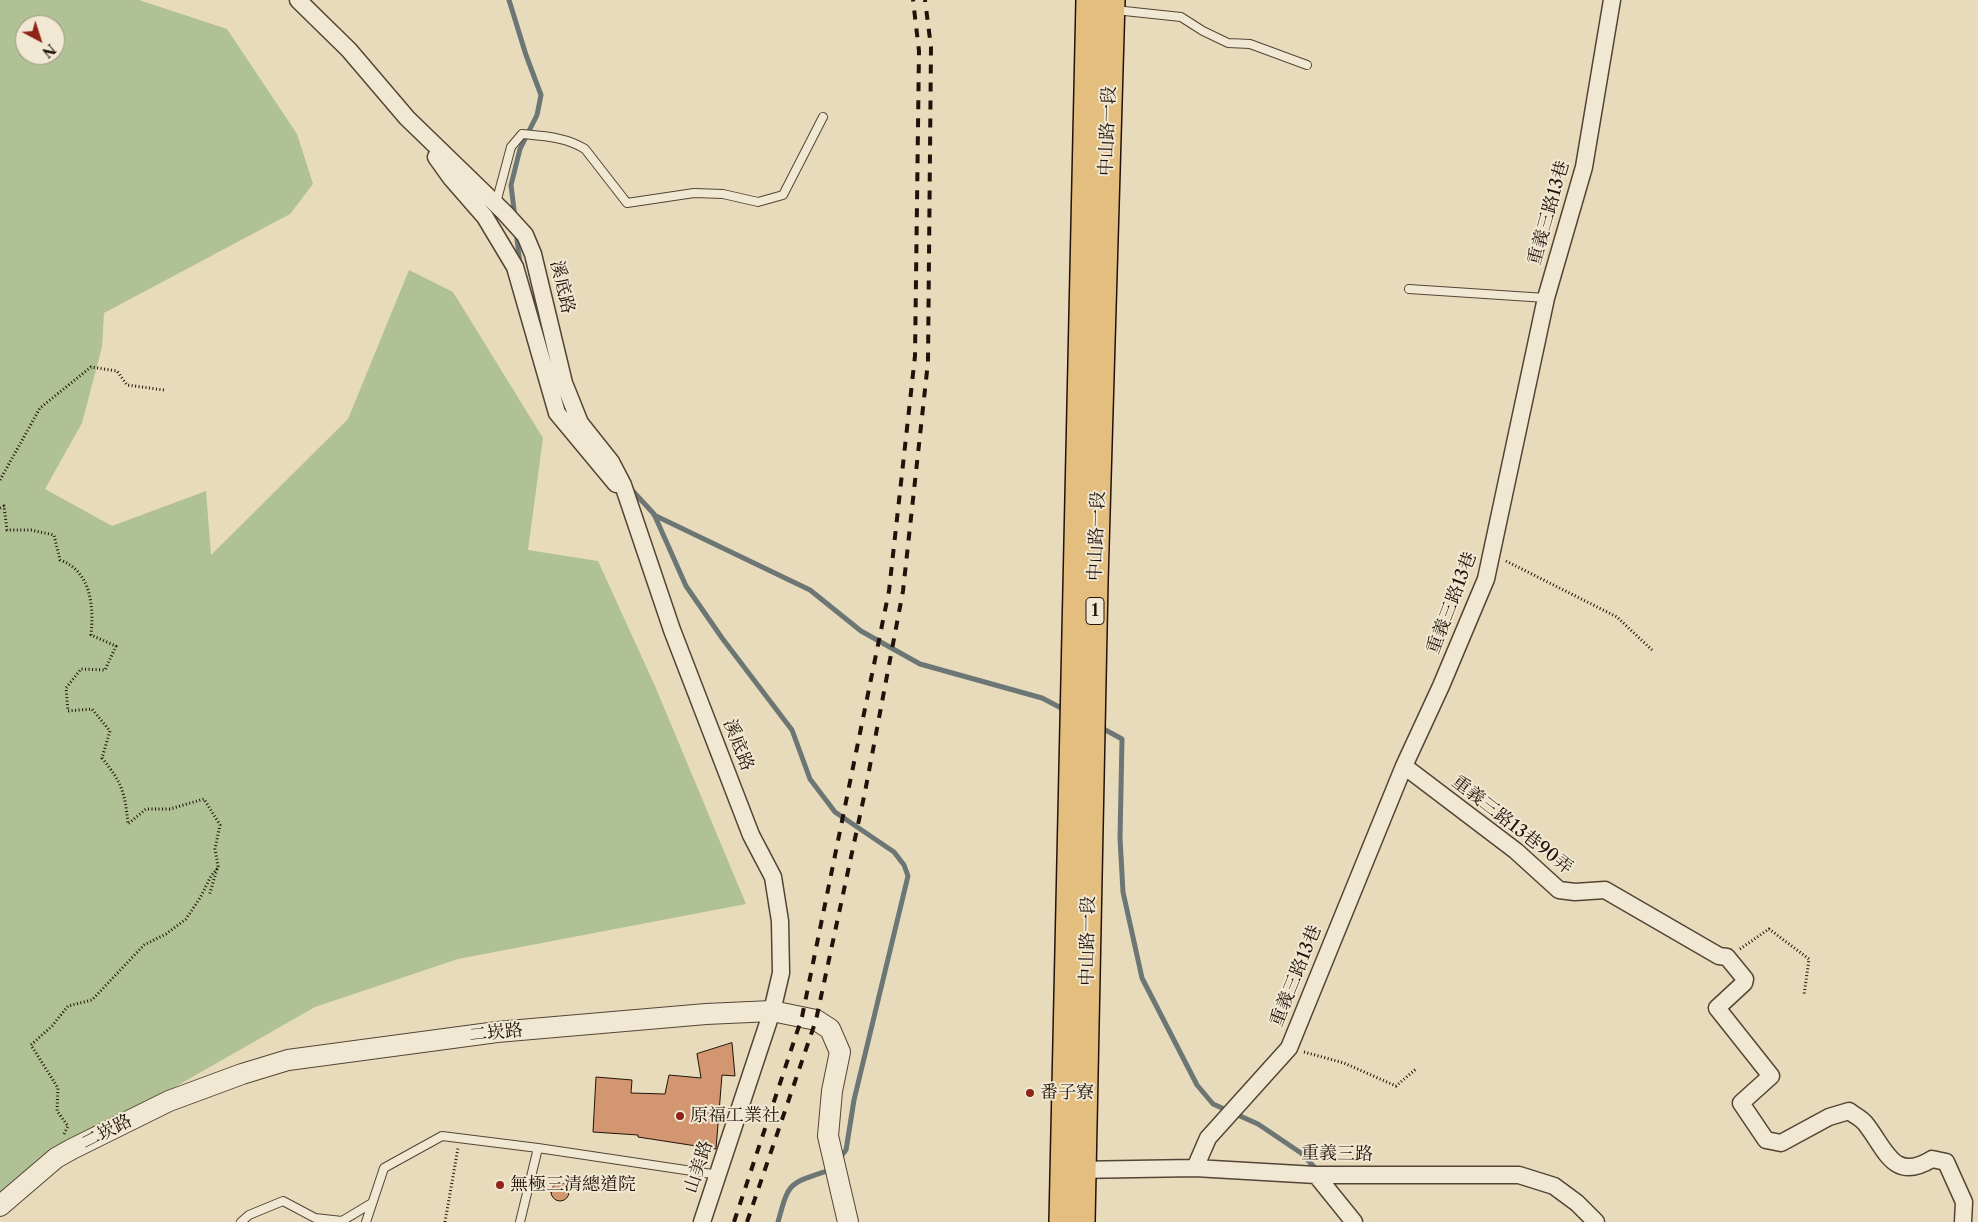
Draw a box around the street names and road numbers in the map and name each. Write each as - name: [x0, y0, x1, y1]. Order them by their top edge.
- street label: 中山路一段: [1096, 86, 1120, 176]
- street label: 重義三路13巷: [1524, 158, 1574, 268]
- street label: 溪底路: [545, 258, 579, 316]
- street label: 中山路一段: [1085, 491, 1109, 581]
- street label: 重義三路13巷: [1423, 549, 1481, 657]
- road number: 1: [1086, 598, 1104, 624]
- street label: 溪底路: [718, 716, 758, 774]
- street label: 重義三路13巷90弄: [1447, 771, 1577, 879]
- street label: 中山路一段: [1076, 896, 1100, 986]
- street label: 重義三路13巷: [1266, 922, 1326, 1030]
- street label: 二崁路: [468, 1019, 524, 1047]
- street label: 二崁路: [78, 1110, 136, 1154]
- street label: 山美路: [680, 1138, 718, 1196]
- street label: 重義三路: [1301, 1143, 1373, 1165]

